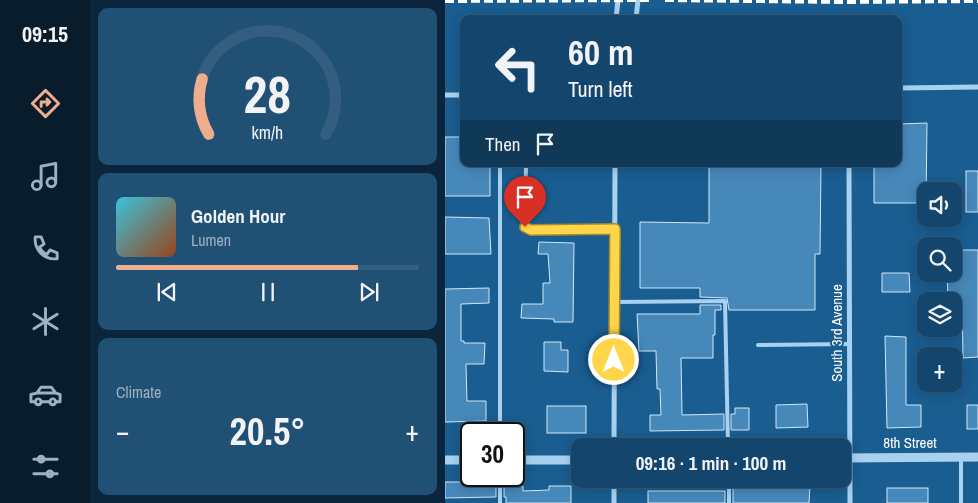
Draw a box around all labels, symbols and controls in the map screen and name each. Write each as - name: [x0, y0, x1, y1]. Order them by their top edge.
- text: 09:15: [22, 19, 68, 49]
- text: 60 m: [568, 29, 633, 76]
- icon: left: [485, 35, 550, 100]
- text: 28: [244, 59, 291, 129]
- text: Turn left: [568, 74, 633, 104]
- icon: directions: [28, 86, 63, 121]
- text: km/h: [252, 121, 283, 145]
- icon: arrive: [531, 130, 559, 158]
- text: Then: [485, 131, 521, 157]
- icon: music: [28, 159, 63, 194]
- pin: [504, 176, 546, 227]
- map controls: [917, 182, 962, 392]
- button: sound: [917, 182, 962, 227]
- icon: arrive: [511, 183, 539, 211]
- text: Golden Hour: [191, 203, 285, 229]
- text: Lumen: [191, 229, 231, 251]
- icon: phone: [28, 231, 63, 266]
- button: search: [917, 237, 962, 282]
- icon: previous: [153, 278, 181, 306]
- icon: pause: [254, 278, 282, 306]
- icon: next: [355, 278, 383, 306]
- street label: South 3rd Avenue: [826, 284, 847, 382]
- button: layers: [917, 292, 962, 337]
- icon: climate: [28, 304, 63, 339]
- position arrow: [587, 333, 639, 385]
- button: +: [917, 347, 962, 392]
- icon: car: [28, 377, 63, 412]
- text: Climate: [116, 381, 161, 403]
- text: 20.5°: [230, 406, 305, 457]
- text: −: [116, 412, 129, 450]
- text: +: [406, 412, 419, 450]
- speed limit sign: 30: [460, 422, 525, 487]
- street label: 8th Street: [883, 432, 937, 453]
- icon: filters: [28, 449, 63, 484]
- text: 09:16 · 1 min · 100 m: [636, 450, 786, 476]

